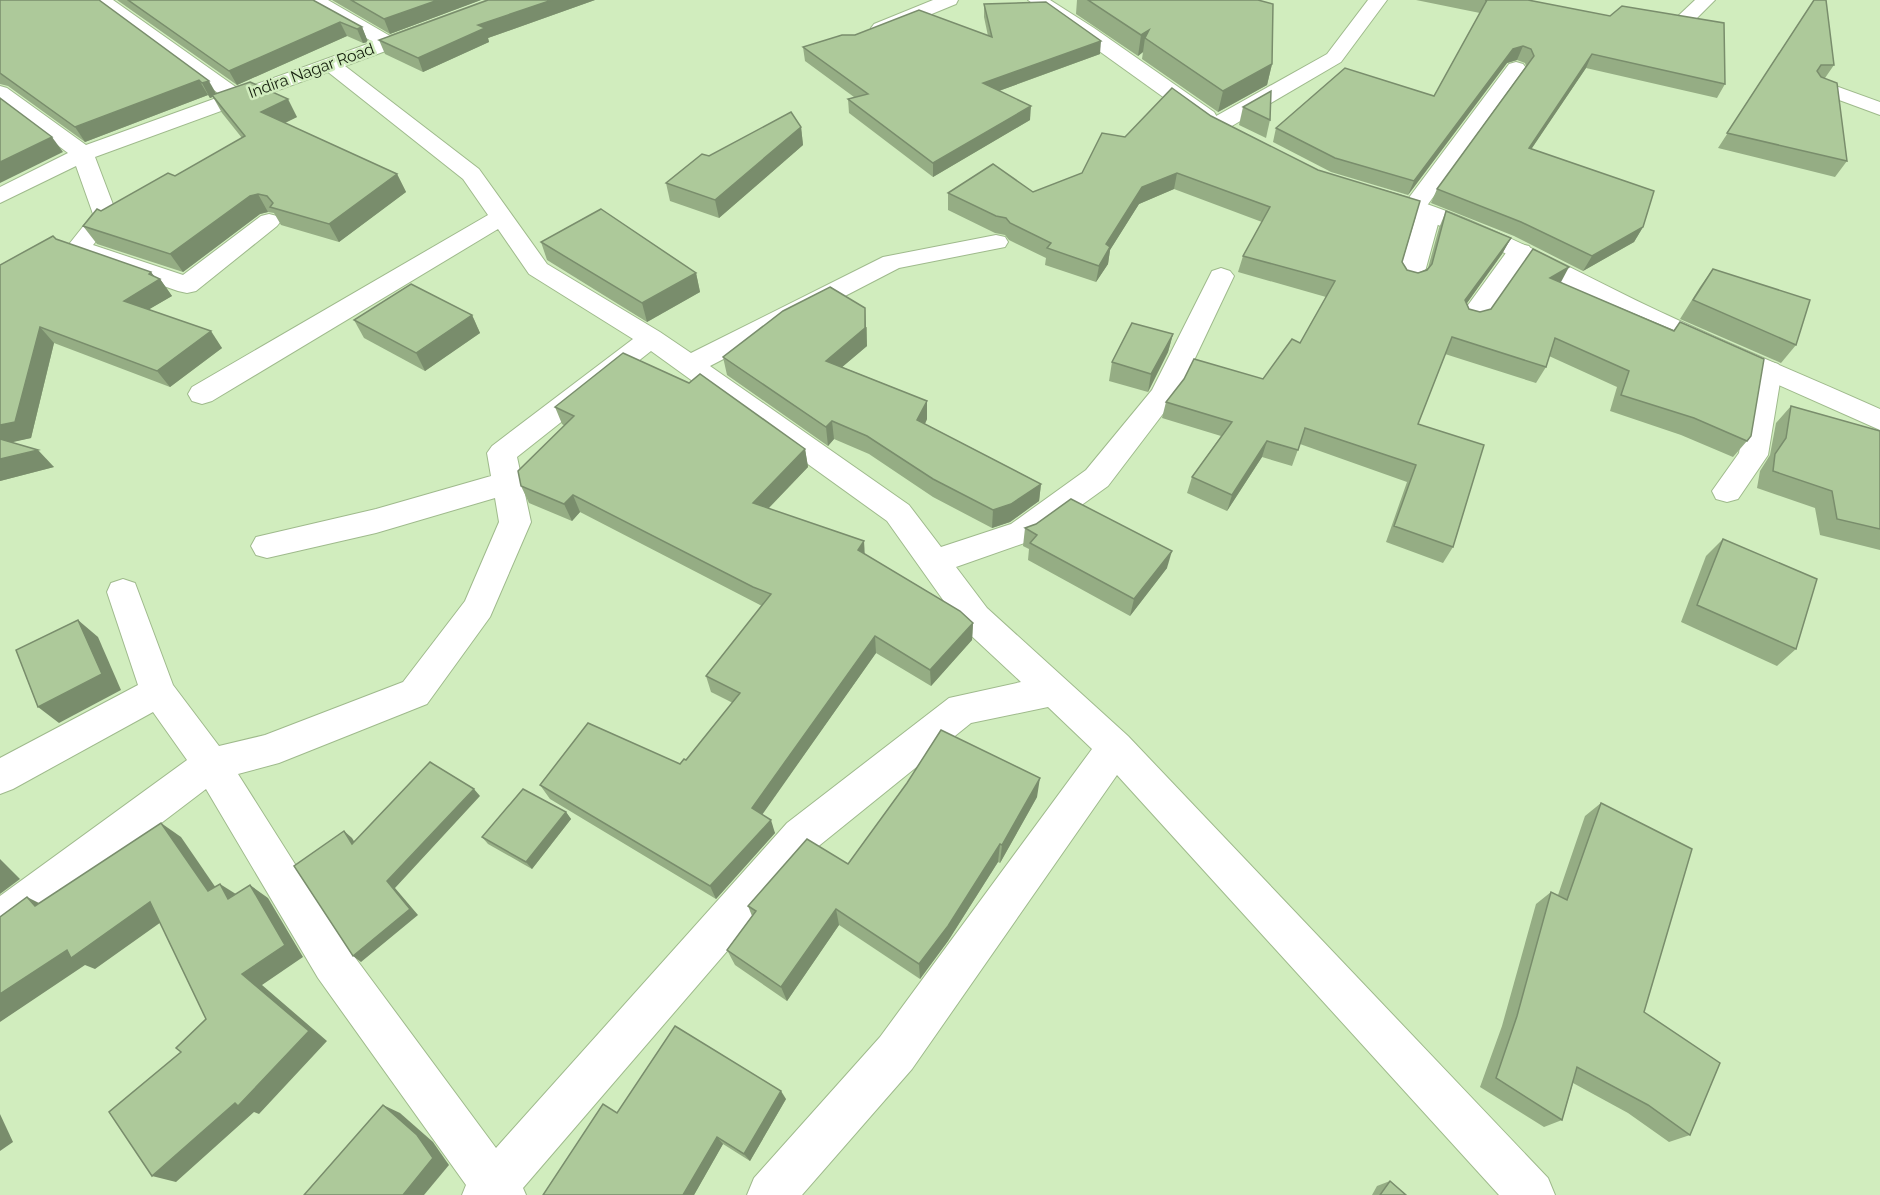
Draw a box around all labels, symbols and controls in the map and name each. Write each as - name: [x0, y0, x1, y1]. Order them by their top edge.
- street label: Indira Nagar Road: [246, 39, 377, 102]

